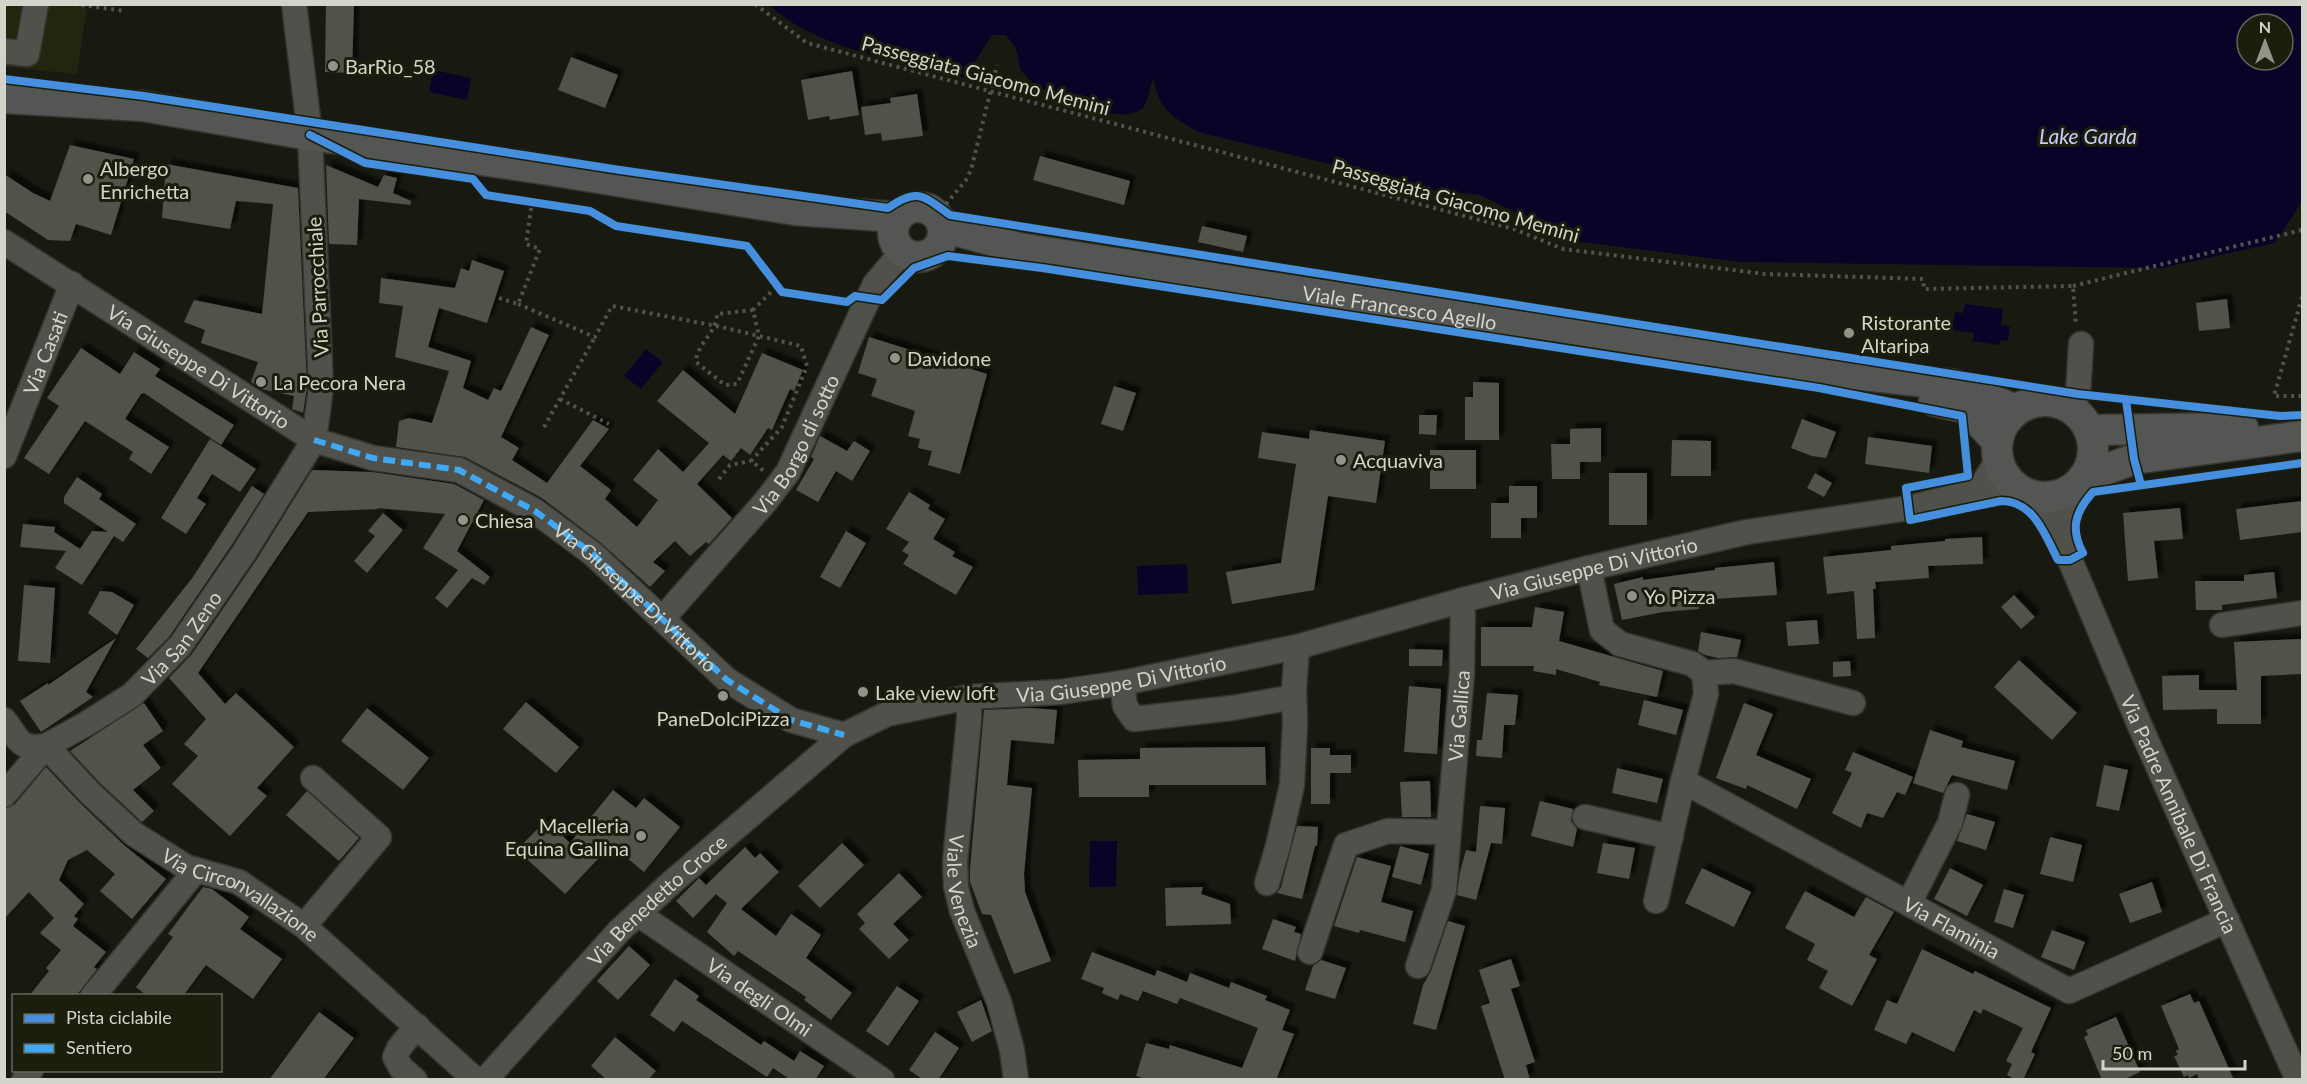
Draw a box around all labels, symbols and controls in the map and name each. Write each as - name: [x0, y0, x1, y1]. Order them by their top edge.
- north arrow: [2235, 12, 2295, 72]
- text: N: [2259, 17, 2271, 36]
- street label: Passeggiata Giacomo Memini: [859, 30, 1113, 120]
- place label: BarRio_58: [345, 54, 436, 78]
- marker: BarRio_58: [326, 59, 340, 73]
- water label: Lake Garda: [2039, 123, 2137, 148]
- street label: Passeggiata Giacomo Memini: [1330, 153, 1582, 247]
- place label: Albergo Enrichetta: [100, 156, 189, 203]
- marker: Albergo Enrichetta: [81, 172, 95, 186]
- street label: Via Parrocchiale: [301, 216, 333, 358]
- street label: Viale Francesco Agello: [1301, 280, 1498, 334]
- street label: Via Giuseppe Di Vittorio: [103, 299, 295, 434]
- street label: Via Casati: [18, 308, 72, 398]
- place label: Ristorante Altaripa: [1861, 310, 1951, 357]
- marker: Ristorante Altaripa: [1842, 326, 1856, 340]
- place label: Davidone: [907, 346, 991, 370]
- marker: Davidone: [888, 351, 902, 365]
- place label: La Pecora Nera: [273, 370, 406, 394]
- street label: Via Borgo di sotto: [747, 370, 844, 520]
- marker: La Pecora Nera: [254, 375, 268, 389]
- place label: Acquaviva: [1353, 448, 1443, 472]
- marker: Acquaviva: [1334, 453, 1348, 467]
- place label: Chiesa: [475, 508, 533, 532]
- marker: Chiesa: [456, 513, 470, 527]
- street label: Via Giuseppe Di Vittorio: [549, 517, 722, 677]
- street label: Via Giuseppe Di Vittorio: [1488, 532, 1700, 605]
- place label: Yo Pizza: [1644, 584, 1716, 608]
- street label: Via San Zeno: [136, 586, 226, 691]
- marker: Yo Pizza: [1625, 589, 1639, 603]
- street label: Via Giuseppe Di Vittorio: [1016, 650, 1228, 706]
- street label: Via Gallica: [1443, 669, 1474, 763]
- place label: Lake view loft: [875, 680, 996, 704]
- marker: Lake view loft: [856, 685, 870, 699]
- marker: PaneDolciPizza: [716, 689, 730, 703]
- street label: Via Padre Annibale Di Francia: [2116, 691, 2243, 937]
- place label: PaneDolciPizza: [656, 706, 790, 730]
- place label: Macelleria Equina Gallina: [505, 813, 629, 860]
- street label: Via Benedetto Croce: [582, 829, 731, 970]
- marker: Macelleria Equina Gallina: [634, 829, 648, 843]
- street label: Viale Venezia: [943, 833, 988, 951]
- street label: Via Circonvallazione: [157, 843, 324, 946]
- street label: Via Flaminia: [1899, 891, 2004, 963]
- street label: Via degli Olmi: [702, 952, 817, 1041]
- legend: [12, 994, 222, 1072]
- text: Pista ciclabile: [66, 1006, 172, 1028]
- scale bar: [2103, 1033, 2246, 1071]
- text: Sentiero: [66, 1036, 132, 1058]
- text: 50 m: [2112, 1042, 2152, 1064]

